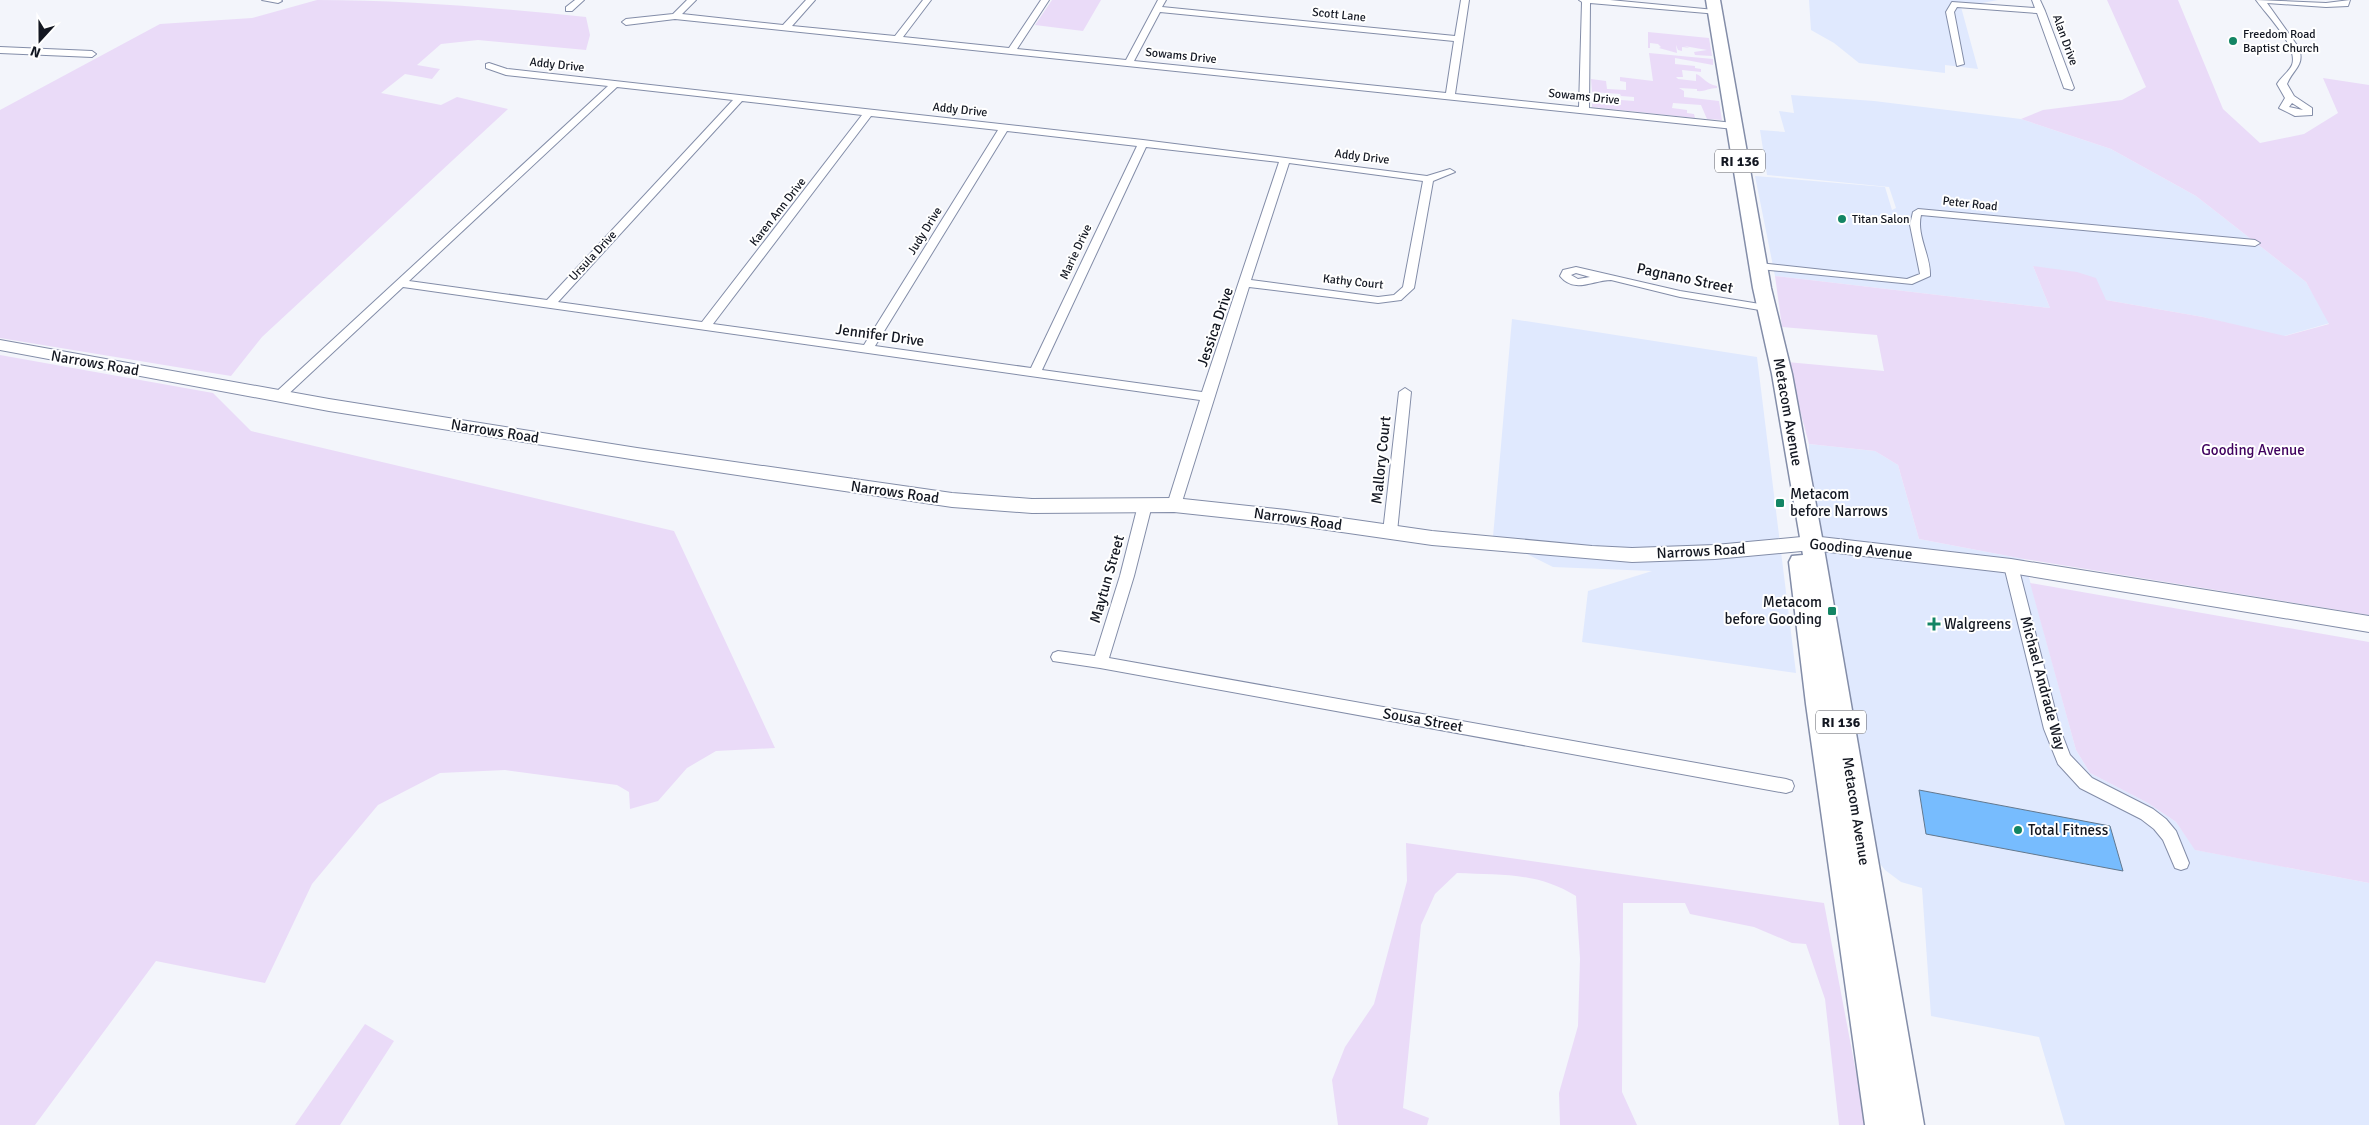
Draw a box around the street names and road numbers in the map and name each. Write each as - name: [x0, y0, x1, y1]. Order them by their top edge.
- street label: Scott Lane: [1311, 5, 1367, 25]
- street label: Alan Drive: [2049, 13, 2081, 67]
- street label: Sowams Drive: [1145, 45, 1217, 67]
- street label: Addy Drive: [529, 55, 585, 75]
- street label: Sowams Drive: [1548, 86, 1620, 108]
- street label: Addy Drive: [932, 100, 988, 120]
- street label: Addy Drive: [1334, 146, 1390, 168]
- road number: RI 136: [1715, 150, 1765, 172]
- street label: Karen Ann Drive: [747, 175, 809, 249]
- street label: Peter Road: [1942, 194, 1998, 214]
- street label: Judy Drive: [904, 204, 946, 258]
- street label: Marie Drive: [1057, 222, 1095, 282]
- street label: Ursula Drive: [566, 228, 620, 284]
- street label: Pagnano Street: [1635, 259, 1735, 297]
- street label: Kathy Court: [1322, 271, 1384, 293]
- street label: Jessica Drive: [1193, 285, 1237, 369]
- street label: Jennifer Drive: [835, 320, 925, 350]
- street label: Narrows Road: [50, 346, 140, 380]
- street label: Metacom Avenue: [1770, 357, 1806, 467]
- street label: Narrows Road: [450, 415, 540, 447]
- street label: Mallory Court: [1367, 415, 1395, 505]
- street label: Narrows Road: [850, 477, 940, 507]
- street label: Narrows Road: [1253, 504, 1343, 534]
- street label: Maytun Street: [1086, 533, 1128, 625]
- street label: Gooding Avenue: [1809, 535, 1913, 563]
- street label: Narrows Road: [1656, 540, 1746, 562]
- street label: Michael Andrade Way: [2016, 614, 2070, 752]
- street label: Sousa Street: [1382, 704, 1464, 736]
- road number: RI 136: [1816, 710, 1866, 734]
- street label: Metacom Avenue: [1839, 756, 1873, 866]

